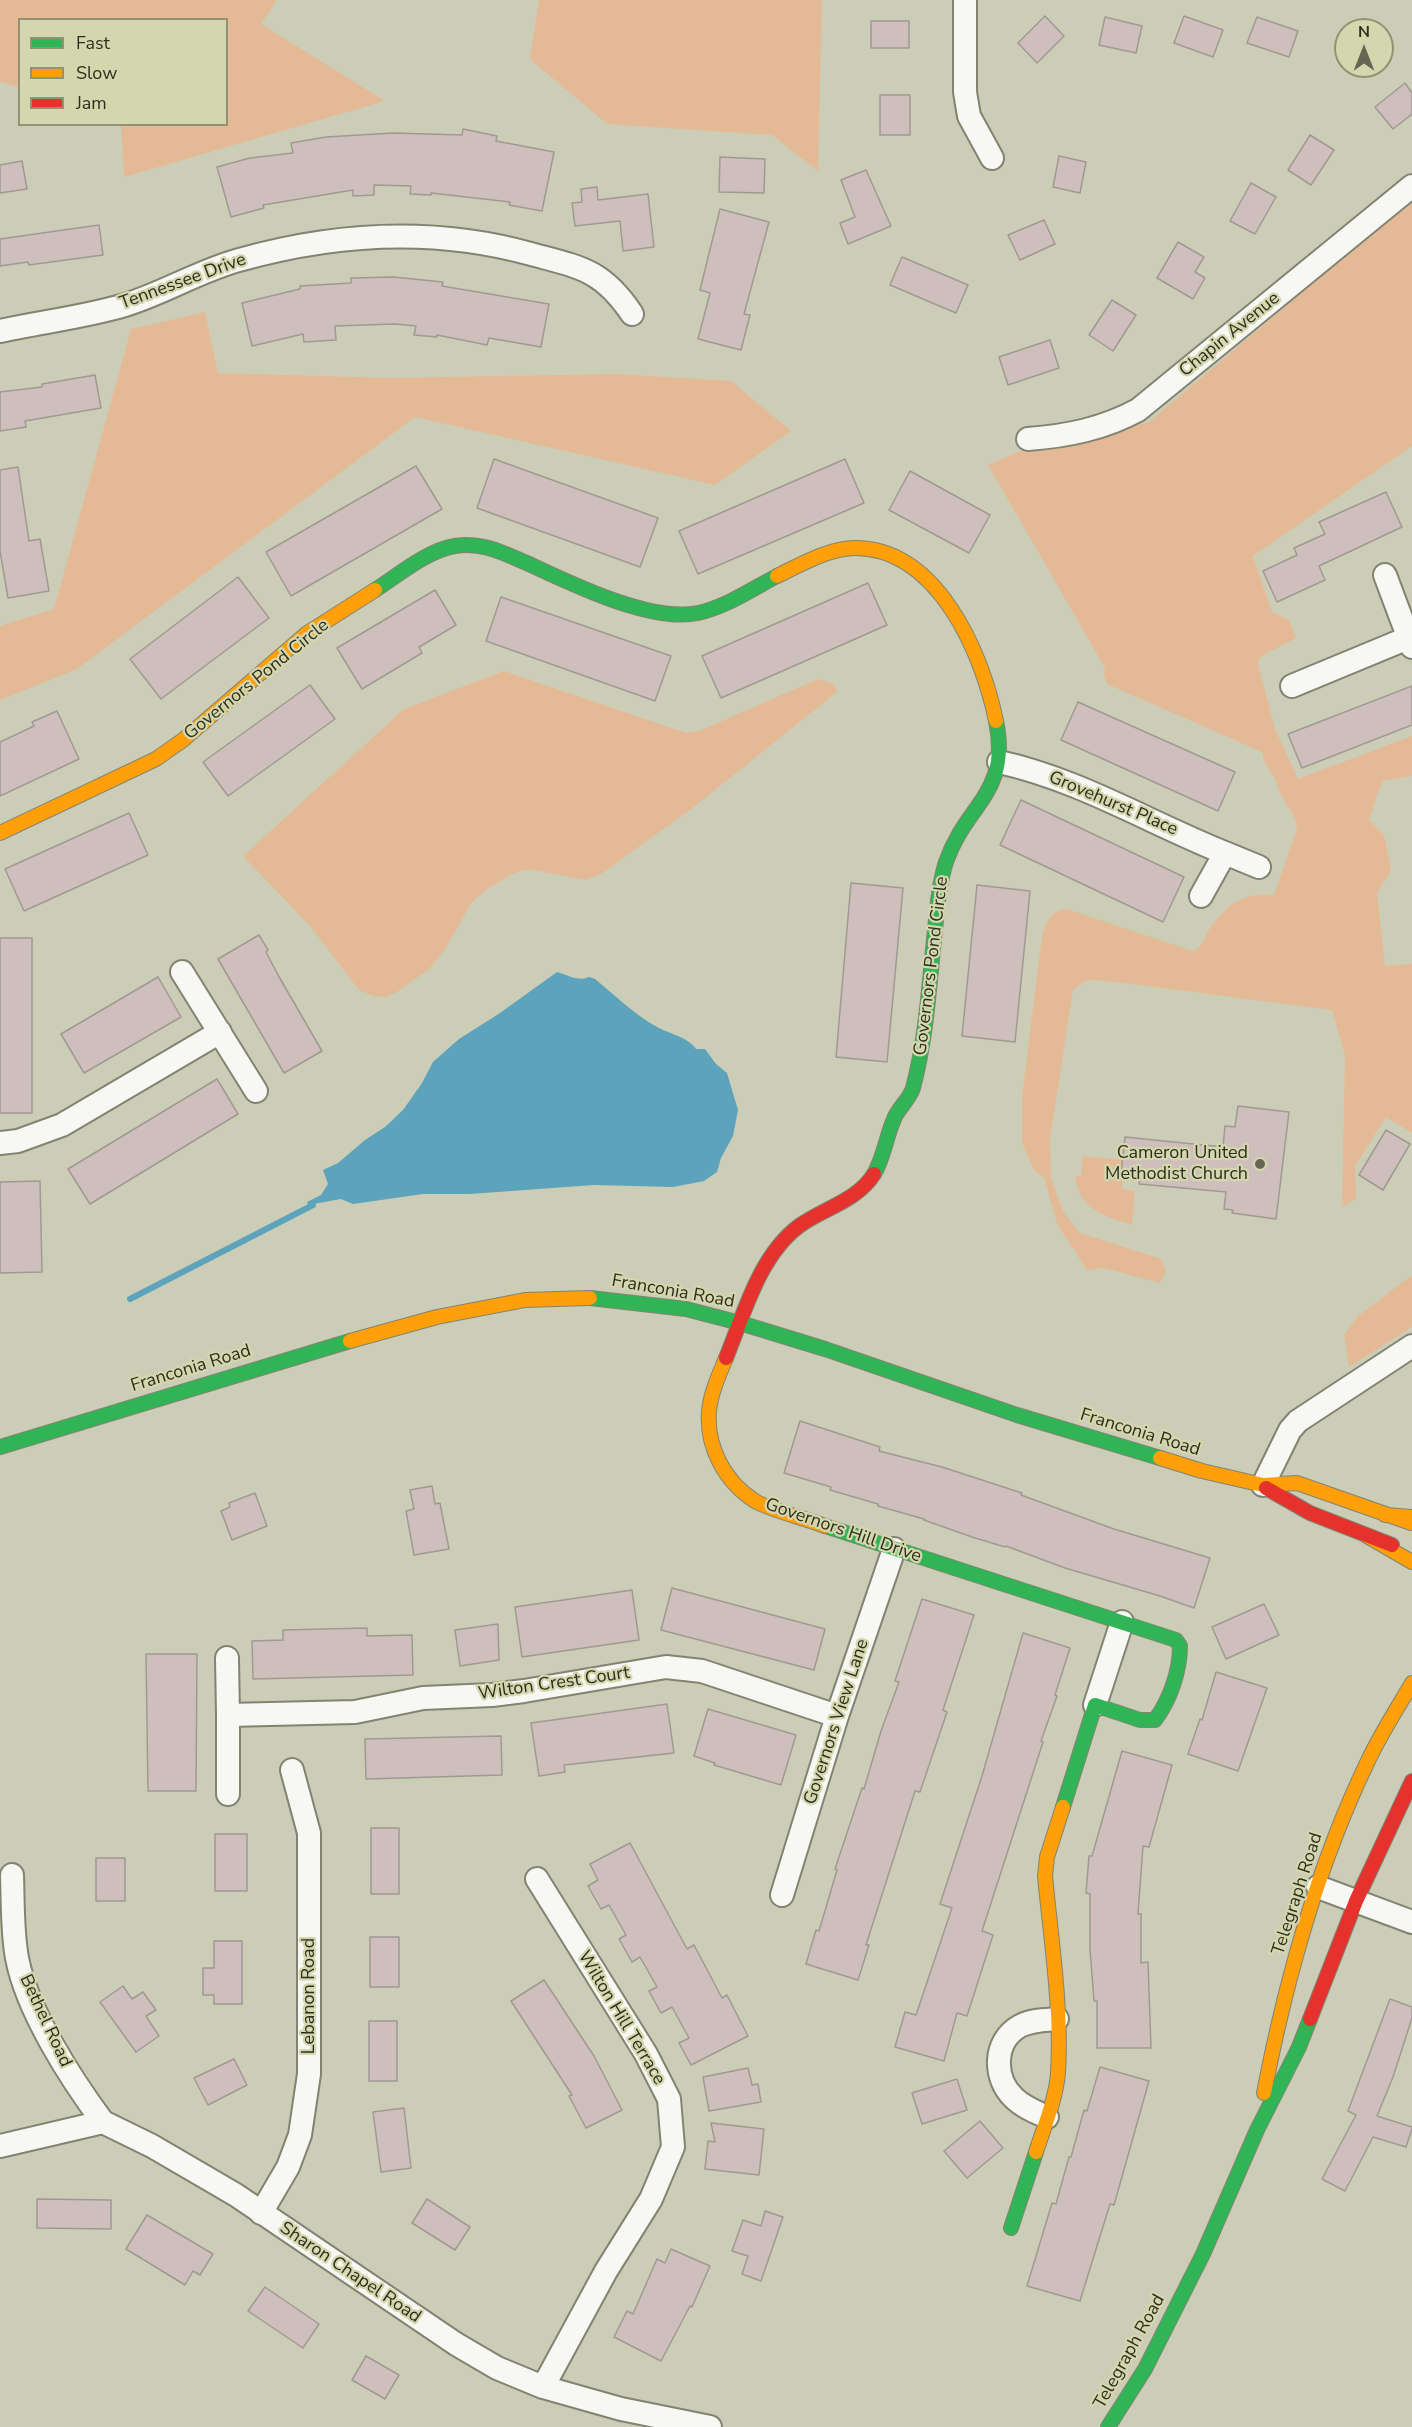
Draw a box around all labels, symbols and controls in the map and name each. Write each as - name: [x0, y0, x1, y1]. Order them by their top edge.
- legend: [18, 18, 228, 126]
- north arrow: [1334, 18, 1394, 78]
- text: N: [1358, 21, 1370, 43]
- text: Fast: [76, 31, 110, 55]
- text: Slow: [76, 61, 117, 85]
- text: Jam: [76, 91, 107, 115]
- street label: Tennessee Drive: [117, 249, 249, 315]
- street label: Chapin Avenue: [1176, 288, 1284, 382]
- street label: Governors Pond Circle: [180, 615, 334, 745]
- street label: Grovehurst Place: [1045, 767, 1181, 841]
- street label: Governors Pond Circle: [910, 875, 954, 1057]
- place label: Cameron United Methodist Church: [1105, 1143, 1248, 1186]
- marker: Cameron United Methodist Church: [1253, 1157, 1267, 1171]
- street label: Franconia Road: [610, 1271, 736, 1313]
- street label: Franconia Road: [128, 1340, 254, 1398]
- street label: Franconia Road: [1077, 1404, 1203, 1462]
- street label: Governors Hill Drive: [762, 1494, 924, 1568]
- street label: Governors View Lane: [800, 1636, 874, 1808]
- street label: Wilton Crest Court: [477, 1663, 631, 1705]
- street label: Telegraph Road: [1268, 1830, 1328, 1958]
- street label: Lebanon Road: [299, 1938, 321, 2054]
- street label: Wilton Hill Terrace: [572, 1947, 670, 2089]
- street label: Bethel Road: [14, 1971, 76, 2071]
- street label: Sharon Chapel Road: [275, 2218, 425, 2328]
- street label: Telegraph Road: [1090, 2291, 1170, 2413]

